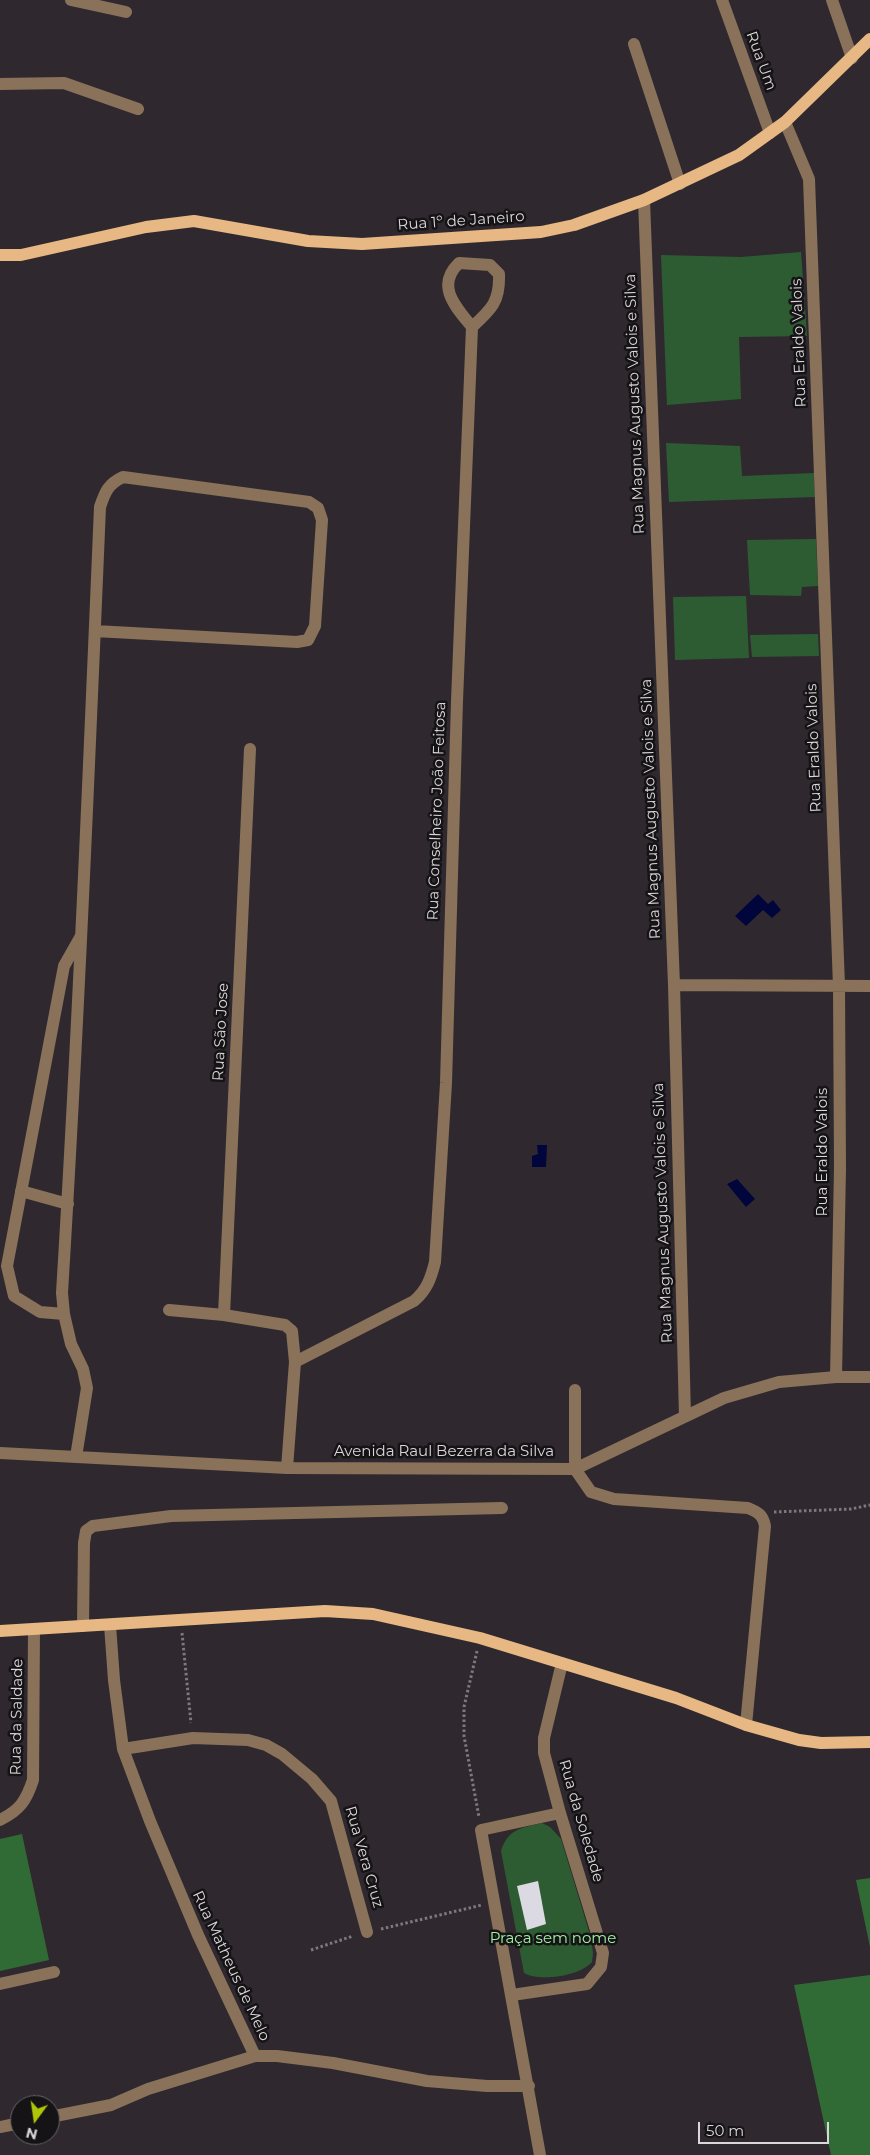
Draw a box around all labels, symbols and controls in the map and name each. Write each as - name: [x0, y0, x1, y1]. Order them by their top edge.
- street label: Rua Um: [742, 29, 780, 93]
- street label: Rua 1º de Janeiro: [397, 208, 525, 234]
- street label: Rua Magnus Augusto Valois e Silva: [621, 274, 649, 534]
- street label: Rua Eraldo Valois: [788, 278, 810, 408]
- street label: Rua Magnus Augusto Valois e Silva: [637, 679, 665, 939]
- street label: Rua Eraldo Valois: [803, 683, 825, 813]
- street label: Rua Conselheiro João Feitosa: [424, 701, 450, 921]
- street label: Rua São Jose: [209, 982, 233, 1082]
- street label: Rua Magnus Augusto Valois e Silva: [649, 1083, 677, 1343]
- street label: Rua Eraldo Valois: [814, 1088, 832, 1216]
- street label: Avenida Raul Bezerra da Silva: [334, 1443, 554, 1461]
- street label: Rua da Saldade: [7, 1658, 27, 1776]
- street label: Rua da Soledade: [555, 1758, 607, 1884]
- street label: Rua Vera Cruz: [341, 1804, 387, 1910]
- street label: Rua Matheus de Melo: [188, 1888, 274, 2044]
- park label: Praça sem nome: [490, 1930, 616, 1948]
- north arrow: [10, 2095, 60, 2145]
- scale bar: [700, 2112, 831, 2144]
- text: 50 m: [706, 2121, 744, 2140]
- text: N: [24, 2123, 39, 2144]

